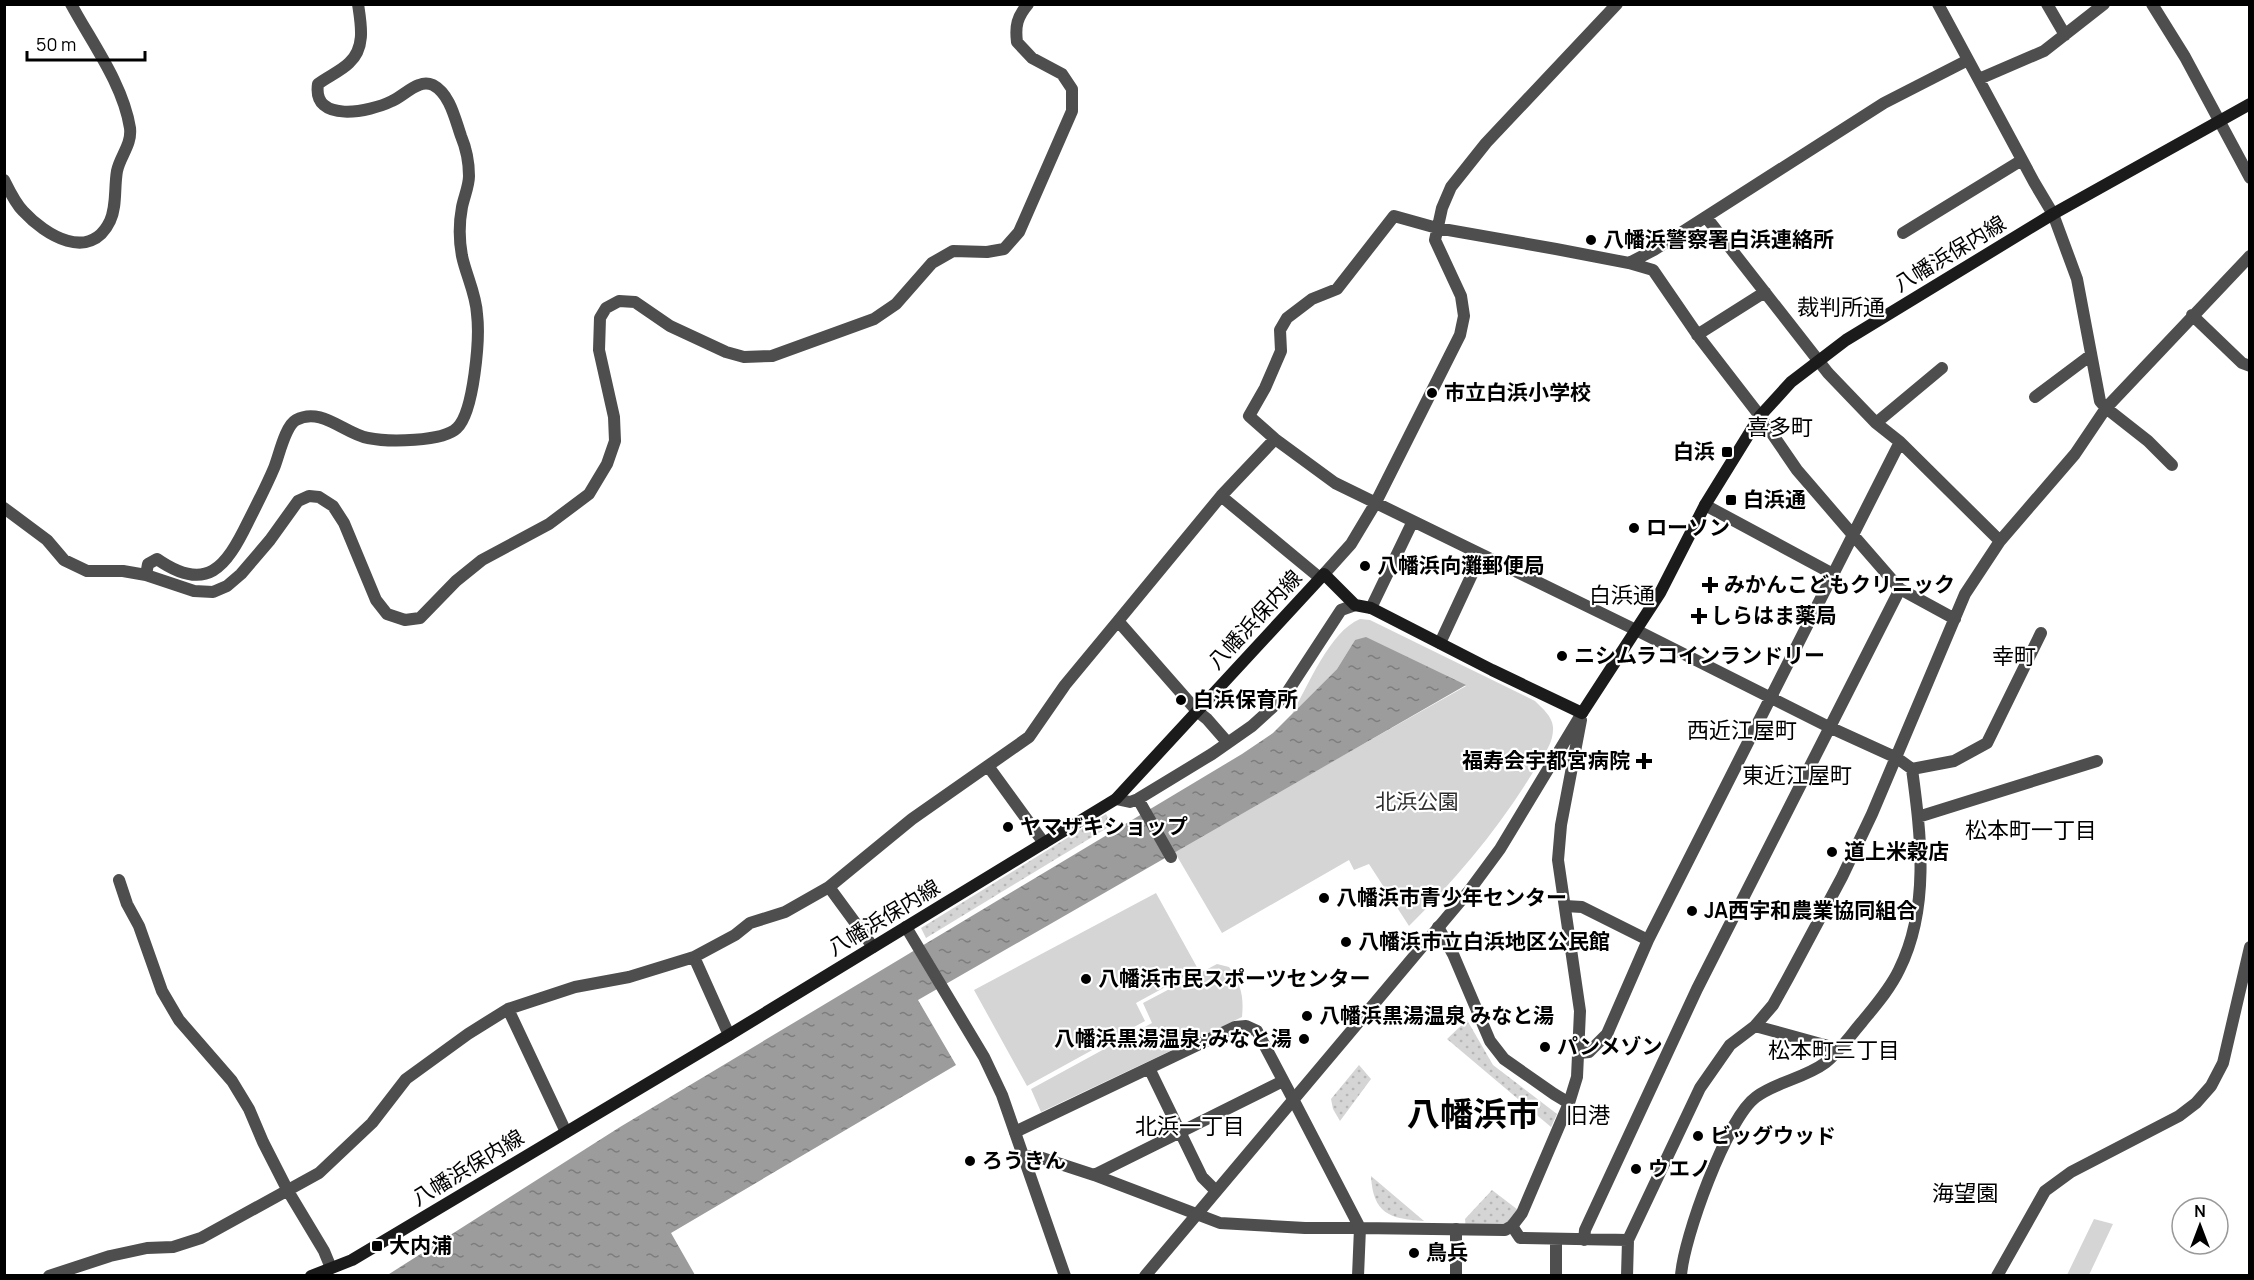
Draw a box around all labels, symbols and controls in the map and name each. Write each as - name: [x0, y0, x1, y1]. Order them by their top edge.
- scale bar: [27, 24, 146, 62]
- text: 50 m: [36, 32, 76, 56]
- street label: 八幡浜保内線: [1888, 209, 2011, 298]
- place label: 八幡浜警察署白浜連絡所: [1603, 225, 1834, 253]
- marker: 八幡浜警察署白浜連絡所: [1584, 233, 1598, 247]
- district label: 裁判所通: [1797, 292, 1885, 322]
- place label: 市立白浜小学校: [1444, 378, 1591, 406]
- marker: 市立白浜小学校: [1425, 386, 1439, 400]
- district label: 喜多町: [1747, 412, 1813, 442]
- place label: 白浜: [1673, 437, 1715, 465]
- marker: 白浜: [1720, 445, 1734, 459]
- place label: 白浜通: [1743, 485, 1806, 513]
- marker: 白浜通: [1724, 493, 1738, 507]
- place label: ローソン: [1646, 513, 1730, 541]
- marker: ローソン: [1627, 521, 1641, 535]
- place label: 八幡浜向灘郵便局: [1377, 551, 1545, 579]
- marker: 八幡浜向灘郵便局: [1358, 559, 1372, 573]
- street label: 八幡浜保内線: [1201, 564, 1307, 675]
- place label: みかんこどもクリニック: [1724, 570, 1955, 598]
- marker: みかんこどもクリニック: [1701, 576, 1719, 594]
- district label: 白浜通: [1589, 580, 1655, 610]
- place label: しらはま薬局: [1711, 601, 1837, 629]
- marker: しらはま薬局: [1692, 609, 1706, 623]
- place label: ニシムラコインランドリー: [1574, 641, 1825, 669]
- district label: 幸町: [1992, 641, 2036, 671]
- marker: ニシムラコインランドリー: [1555, 649, 1569, 663]
- place label: 白浜保育所: [1193, 685, 1298, 713]
- marker: 白浜保育所: [1174, 693, 1188, 707]
- district label: 西近江屋町: [1687, 715, 1797, 745]
- place label: 福寿会宇都宮病院: [1462, 746, 1630, 774]
- marker: 福寿会宇都宮病院: [1635, 752, 1653, 770]
- district label: 東近江屋町: [1742, 760, 1852, 790]
- park label: 北浜公園: [1375, 787, 1459, 815]
- place label: ヤマザキショップ: [1020, 812, 1188, 840]
- district label: 松本町一丁目: [1965, 815, 2097, 845]
- marker: ヤマザキショップ: [1001, 820, 1015, 834]
- place label: 道上米穀店: [1844, 837, 1949, 865]
- marker: 道上米穀店: [1825, 845, 1839, 859]
- street label: 八幡浜保内線: [822, 873, 945, 962]
- place label: 八幡浜市青少年センター: [1336, 883, 1567, 911]
- marker: 八幡浜市青少年センター: [1317, 891, 1331, 905]
- place label: JA西宇和農業協同組合: [1704, 896, 1917, 924]
- marker: JA西宇和農業協同組合: [1685, 904, 1699, 918]
- place label: 八幡浜市立白浜地区公民館: [1358, 927, 1610, 955]
- marker: 八幡浜市立白浜地区公民館: [1339, 935, 1353, 949]
- place label: 八幡浜市民スポーツセンター: [1098, 964, 1371, 992]
- marker: 八幡浜市民スポーツセンター: [1079, 972, 1093, 986]
- place label: 八幡浜黒湯温泉 みなと湯: [1319, 1001, 1554, 1029]
- marker: 八幡浜黒湯温泉 みなと湯: [1300, 1009, 1314, 1023]
- place label: 八幡浜黒湯温泉;みなと湯: [1054, 1024, 1292, 1052]
- marker: 八幡浜黒湯温泉;みなと湯: [1297, 1032, 1311, 1046]
- place label: パンメゾン: [1557, 1032, 1662, 1060]
- district label: 松本町三丁目: [1768, 1035, 1900, 1065]
- marker: パンメゾン: [1538, 1040, 1552, 1054]
- district label: 八幡浜市: [1407, 1091, 1539, 1136]
- district label: 旧港: [1566, 1100, 1610, 1130]
- district label: 北浜一丁目: [1135, 1111, 1245, 1141]
- place label: ビッグウッド: [1710, 1121, 1836, 1149]
- street label: 八幡浜保内線: [406, 1123, 529, 1212]
- marker: ビッグウッド: [1691, 1129, 1705, 1143]
- place label: ろうきん: [982, 1146, 1066, 1174]
- marker: ろうきん: [963, 1154, 977, 1168]
- place label: ウエノ: [1648, 1154, 1711, 1182]
- marker: ウエノ: [1629, 1162, 1643, 1176]
- district label: 海望園: [1932, 1178, 1998, 1208]
- north arrow: [2170, 1196, 2230, 1256]
- text: N: [2194, 1200, 2206, 1222]
- place label: 大内浦: [389, 1231, 452, 1259]
- place label: 鳥兵: [1426, 1238, 1468, 1266]
- marker: 大内浦: [370, 1239, 384, 1253]
- marker: 鳥兵: [1407, 1246, 1421, 1260]

